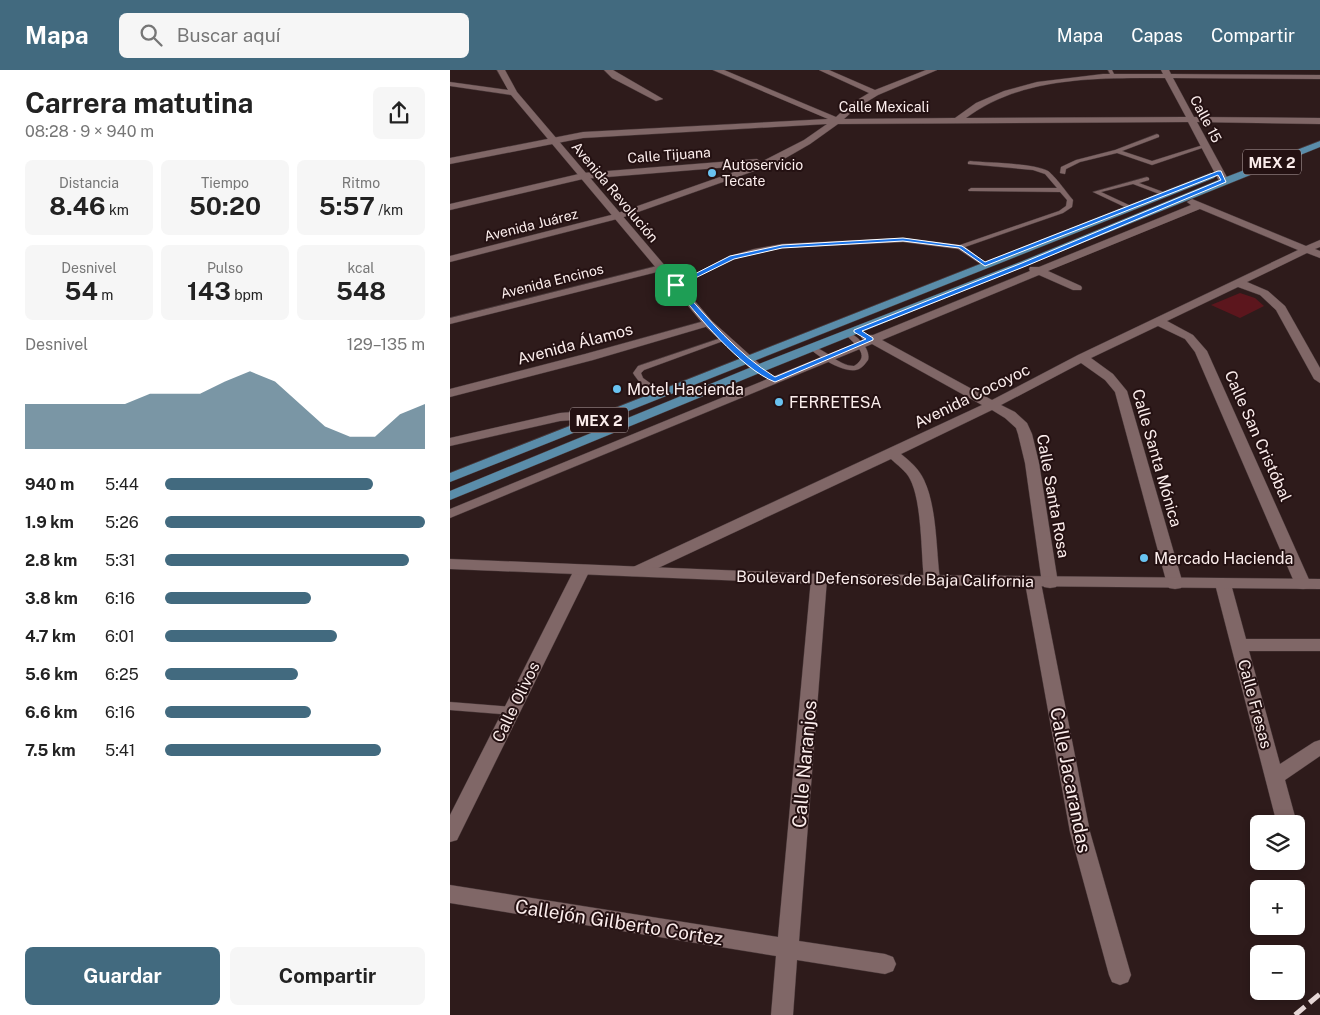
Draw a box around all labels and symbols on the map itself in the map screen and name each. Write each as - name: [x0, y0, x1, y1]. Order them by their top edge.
- street label: Calle 15: [1187, 93, 1225, 145]
- street label: Calle Mexicali: [839, 99, 929, 115]
- street label: Avenida Revolución: [568, 139, 662, 245]
- street label: Calle Tijuana: [627, 144, 711, 166]
- road number: MEX 2: [1243, 150, 1301, 174]
- place label: Autoservicio Tecate: [722, 157, 803, 189]
- marker: Autoservicio Tecate: [706, 167, 718, 179]
- street label: Avenida Juárez: [482, 206, 580, 244]
- street label: Avenida Encinos: [499, 260, 605, 302]
- pin: [655, 264, 697, 306]
- street label: Avenida Álamos: [515, 318, 635, 369]
- street label: Avenida Cocoyoc: [911, 360, 1033, 432]
- street label: Calle San Cristóbal: [1221, 367, 1296, 505]
- place label: Motel Hacienda: [627, 380, 744, 399]
- marker: Motel Hacienda: [611, 383, 623, 395]
- street label: Calle Santa Mónica: [1128, 387, 1186, 529]
- place label: FERRETESA: [789, 393, 882, 412]
- marker: FERRETESA: [773, 396, 785, 408]
- road number: MEX 2: [570, 408, 628, 432]
- street label: Calle Santa Rosa: [1033, 433, 1073, 559]
- place label: Mercado Hacienda: [1154, 549, 1293, 568]
- marker: Mercado Hacienda: [1138, 552, 1150, 564]
- street label: Boulevard Defensores de Baja California: [736, 567, 1034, 591]
- street label: Calle Fresas: [1234, 657, 1276, 751]
- street label: Calle Olivos: [488, 659, 544, 745]
- street label: Calle Naranjos: [787, 699, 821, 829]
- street label: Calle Jacarandas: [1046, 705, 1096, 855]
- street label: Callejón Gilberto Cortez: [514, 895, 724, 949]

